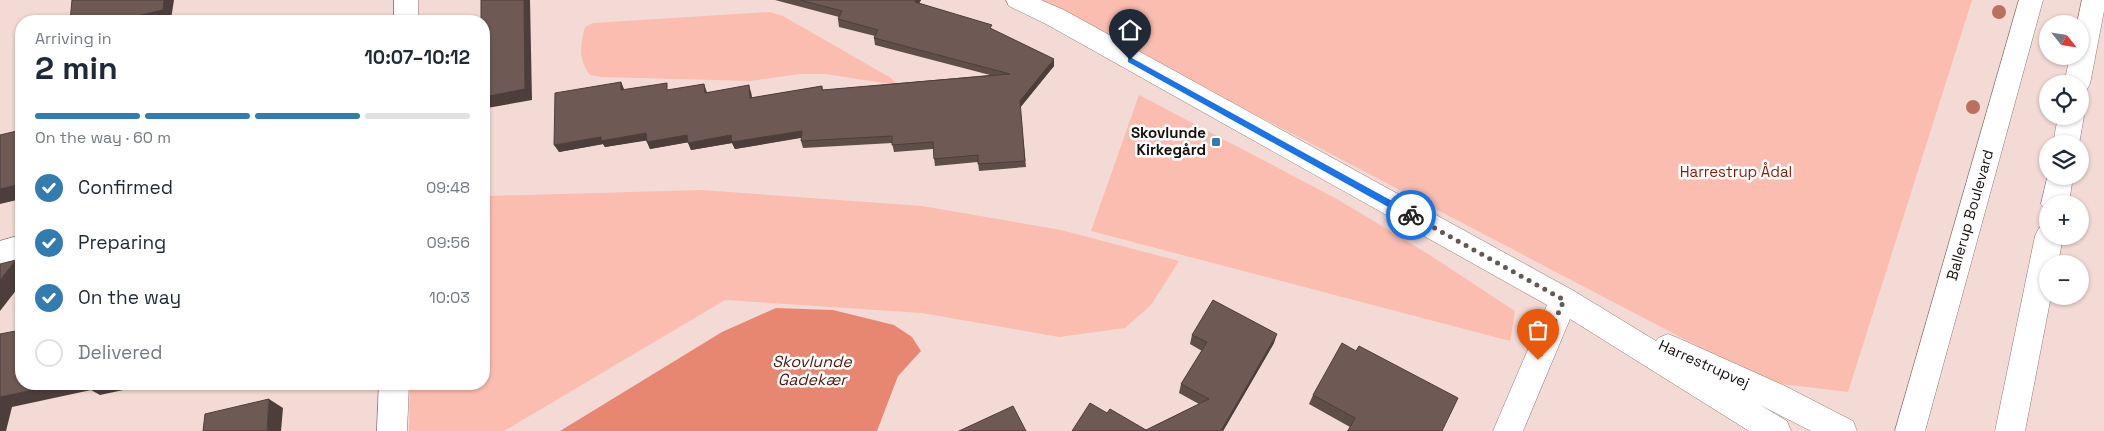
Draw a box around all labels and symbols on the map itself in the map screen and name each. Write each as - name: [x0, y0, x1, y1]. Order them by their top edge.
- pin: [1109, 9, 1151, 60]
- north arrow: [2039, 15, 2089, 65]
- place label: Skovlunde Kirkegård: [1131, 123, 1206, 159]
- marker: Skovlunde Kirkegård: [1210, 136, 1222, 148]
- street label: Ballerup Boulevard: [1942, 147, 1997, 282]
- park label: Harrestrup Ådal: [1680, 162, 1792, 181]
- courier: [1386, 190, 1436, 240]
- pin: [1517, 309, 1559, 360]
- street label: Harrestrupvej: [1656, 335, 1753, 392]
- water label: Skovlunde Gadekær: [772, 351, 852, 390]

